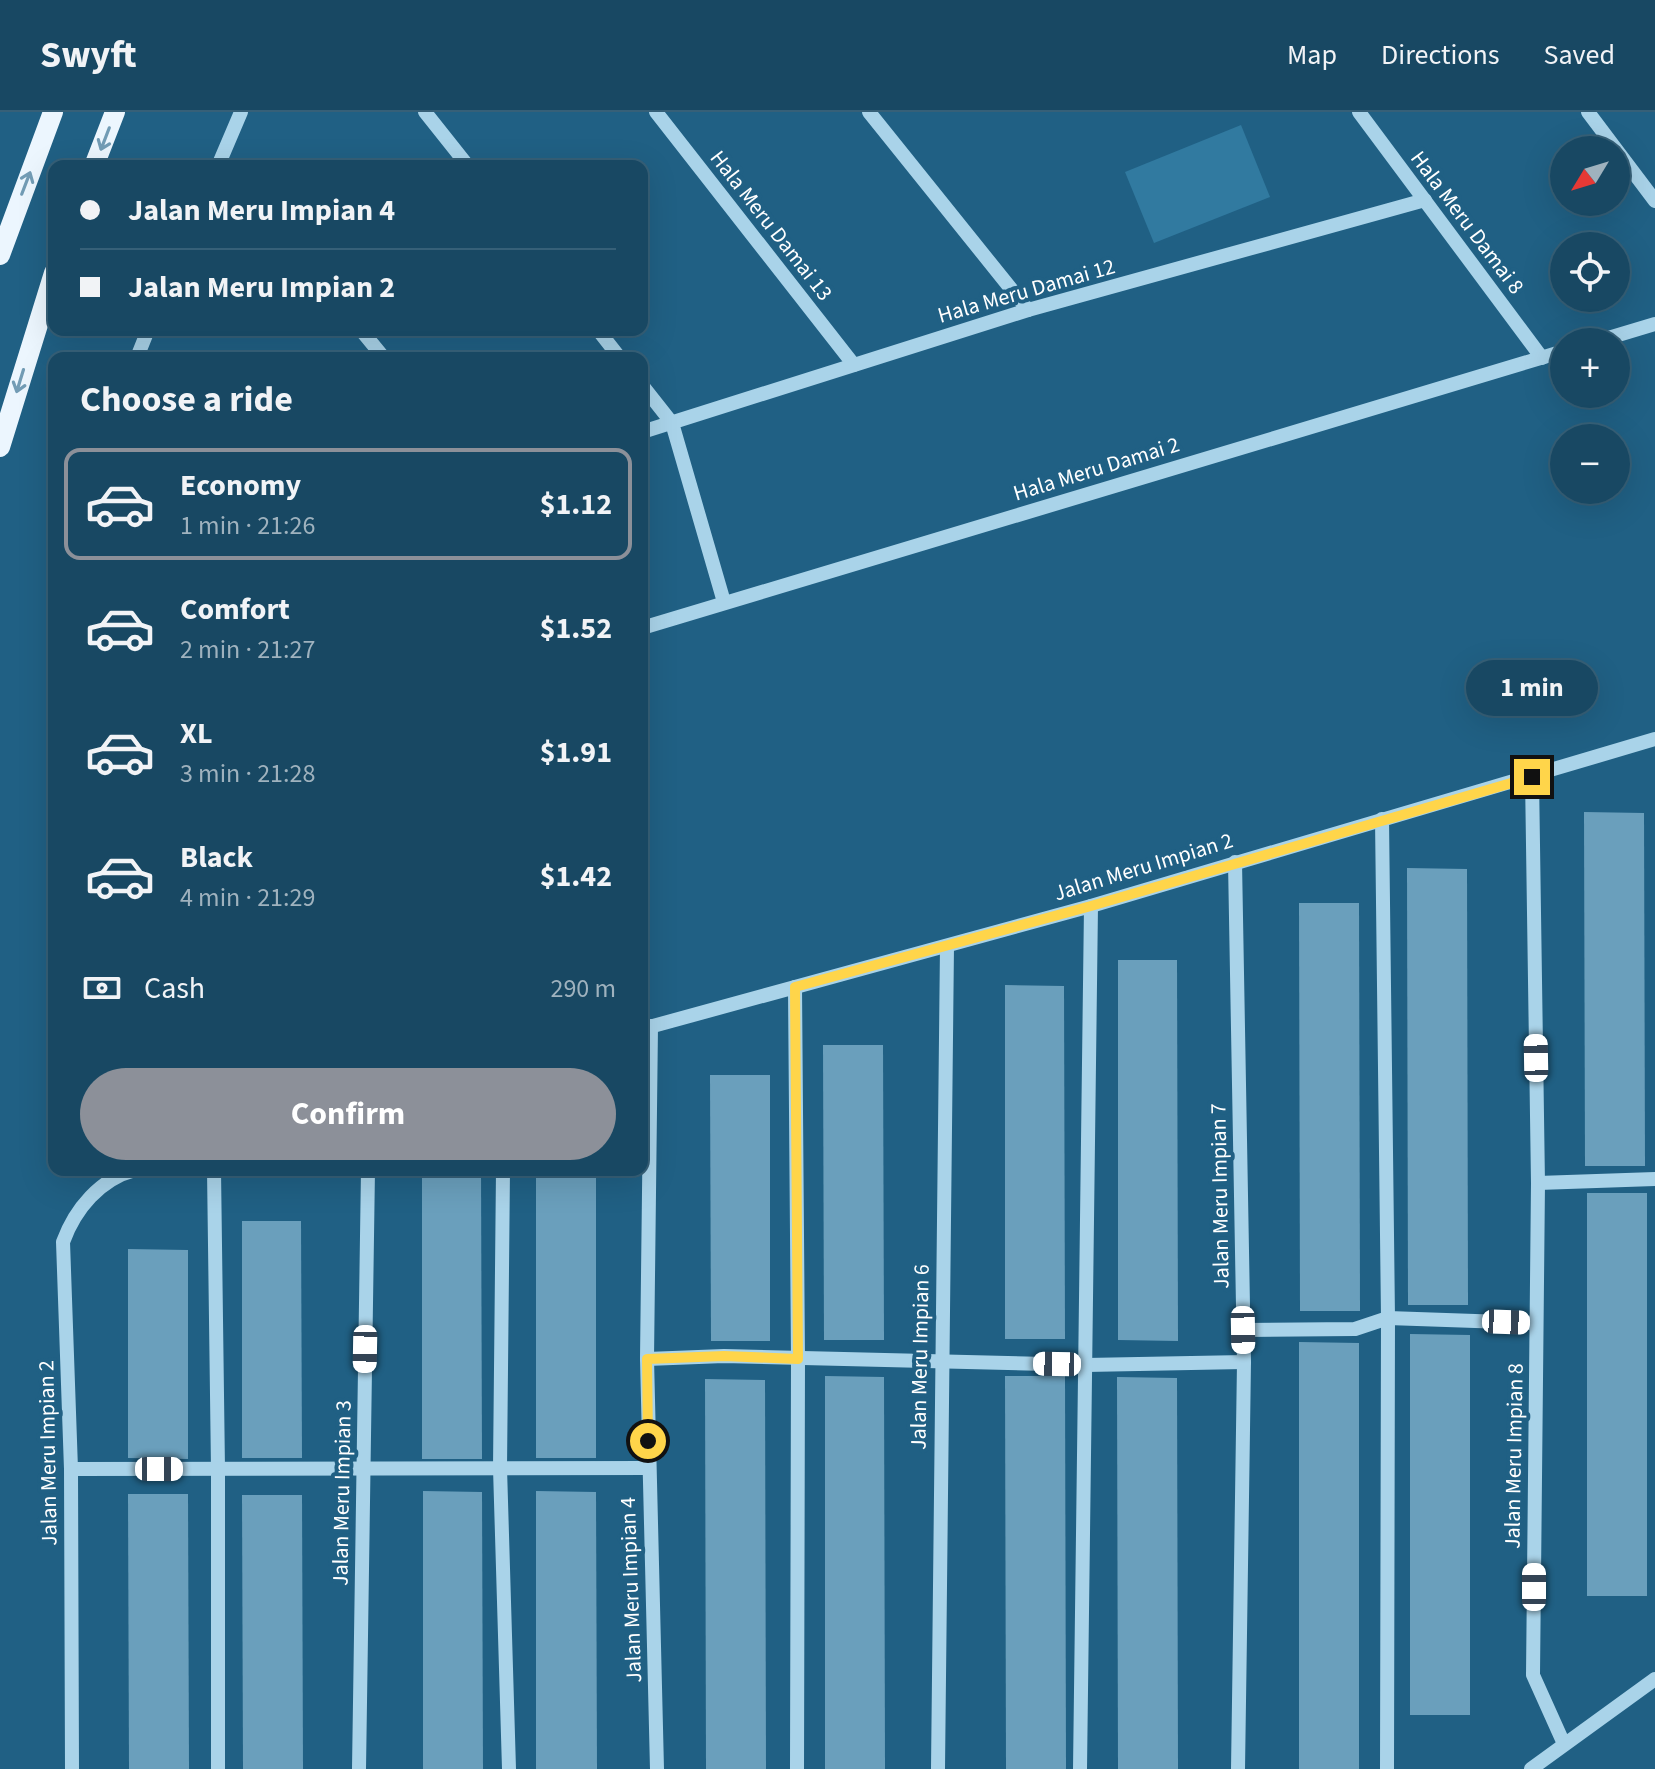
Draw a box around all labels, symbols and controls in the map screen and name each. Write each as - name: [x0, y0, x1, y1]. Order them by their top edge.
- text: Swyft: [40, 28, 137, 82]
- text: Map: [1287, 35, 1337, 75]
- text: Directions: [1381, 35, 1500, 75]
- text: Saved: [1544, 35, 1615, 75]
- one-way arrow: [96, 126, 111, 151]
- north arrow: [1550, 136, 1630, 216]
- map controls: [1550, 136, 1630, 504]
- street label: Hala Meru Damai 13: [702, 144, 840, 308]
- street label: Hala Meru Damai 8: [1403, 144, 1532, 301]
- one-way arrow: [20, 171, 34, 196]
- text: Jalan Meru Impian 4: [128, 189, 395, 232]
- button: locate: [1550, 232, 1630, 312]
- street label: Hala Meru Damai 12: [934, 250, 1119, 332]
- text: Jalan Meru Impian 2: [128, 266, 395, 309]
- button: +: [1550, 328, 1630, 408]
- one-way arrow: [12, 368, 26, 393]
- text: Choose a ride: [80, 374, 293, 425]
- button: −: [1550, 424, 1630, 504]
- street label: Hala Meru Damai 2: [1009, 428, 1183, 509]
- text: Economy: [180, 464, 301, 507]
- icon: car: [84, 468, 156, 540]
- text: $1.12: [540, 483, 612, 526]
- text: 1 min · 21:26: [180, 507, 315, 544]
- text: Comfort: [180, 588, 290, 631]
- icon: car: [84, 592, 156, 664]
- text: $1.52: [540, 607, 612, 650]
- text: 2 min · 21:27: [180, 631, 315, 668]
- callout: 1 min: [1466, 661, 1598, 717]
- text: 1 min: [1500, 669, 1564, 706]
- text: XL: [180, 712, 213, 755]
- icon: car: [84, 716, 156, 788]
- text: $1.91: [540, 731, 612, 774]
- text: 3 min · 21:28: [180, 755, 315, 792]
- route end: [1514, 759, 1550, 795]
- street label: Jalan Meru Impian 2: [1050, 824, 1237, 909]
- text: Black: [180, 836, 253, 879]
- icon: car: [84, 840, 156, 912]
- text: $1.42: [540, 855, 612, 898]
- text: 4 min · 21:29: [180, 879, 315, 916]
- icon: cash: [80, 966, 124, 1010]
- text: Cash: [144, 967, 205, 1010]
- text: 290 m: [550, 970, 616, 1007]
- car: [1524, 1034, 1548, 1082]
- button: Confirm: [80, 1068, 616, 1160]
- street label: Jalan Meru Impian 7: [1202, 1103, 1238, 1289]
- street label: Jalan Meru Impian 6: [902, 1264, 938, 1450]
- car: [1231, 1306, 1255, 1354]
- car: [1482, 1309, 1530, 1335]
- car: [353, 1325, 377, 1373]
- car: [1033, 1352, 1081, 1376]
- street label: Jalan Meru Impian 2: [30, 1360, 66, 1546]
- street label: Jalan Meru Impian 8: [1496, 1363, 1532, 1549]
- street label: Jalan Meru Impian 3: [324, 1400, 360, 1586]
- route start: [630, 1423, 666, 1459]
- car: [135, 1457, 183, 1481]
- street label: Jalan Meru Impian 4: [612, 1497, 650, 1683]
- car: [1522, 1563, 1546, 1611]

